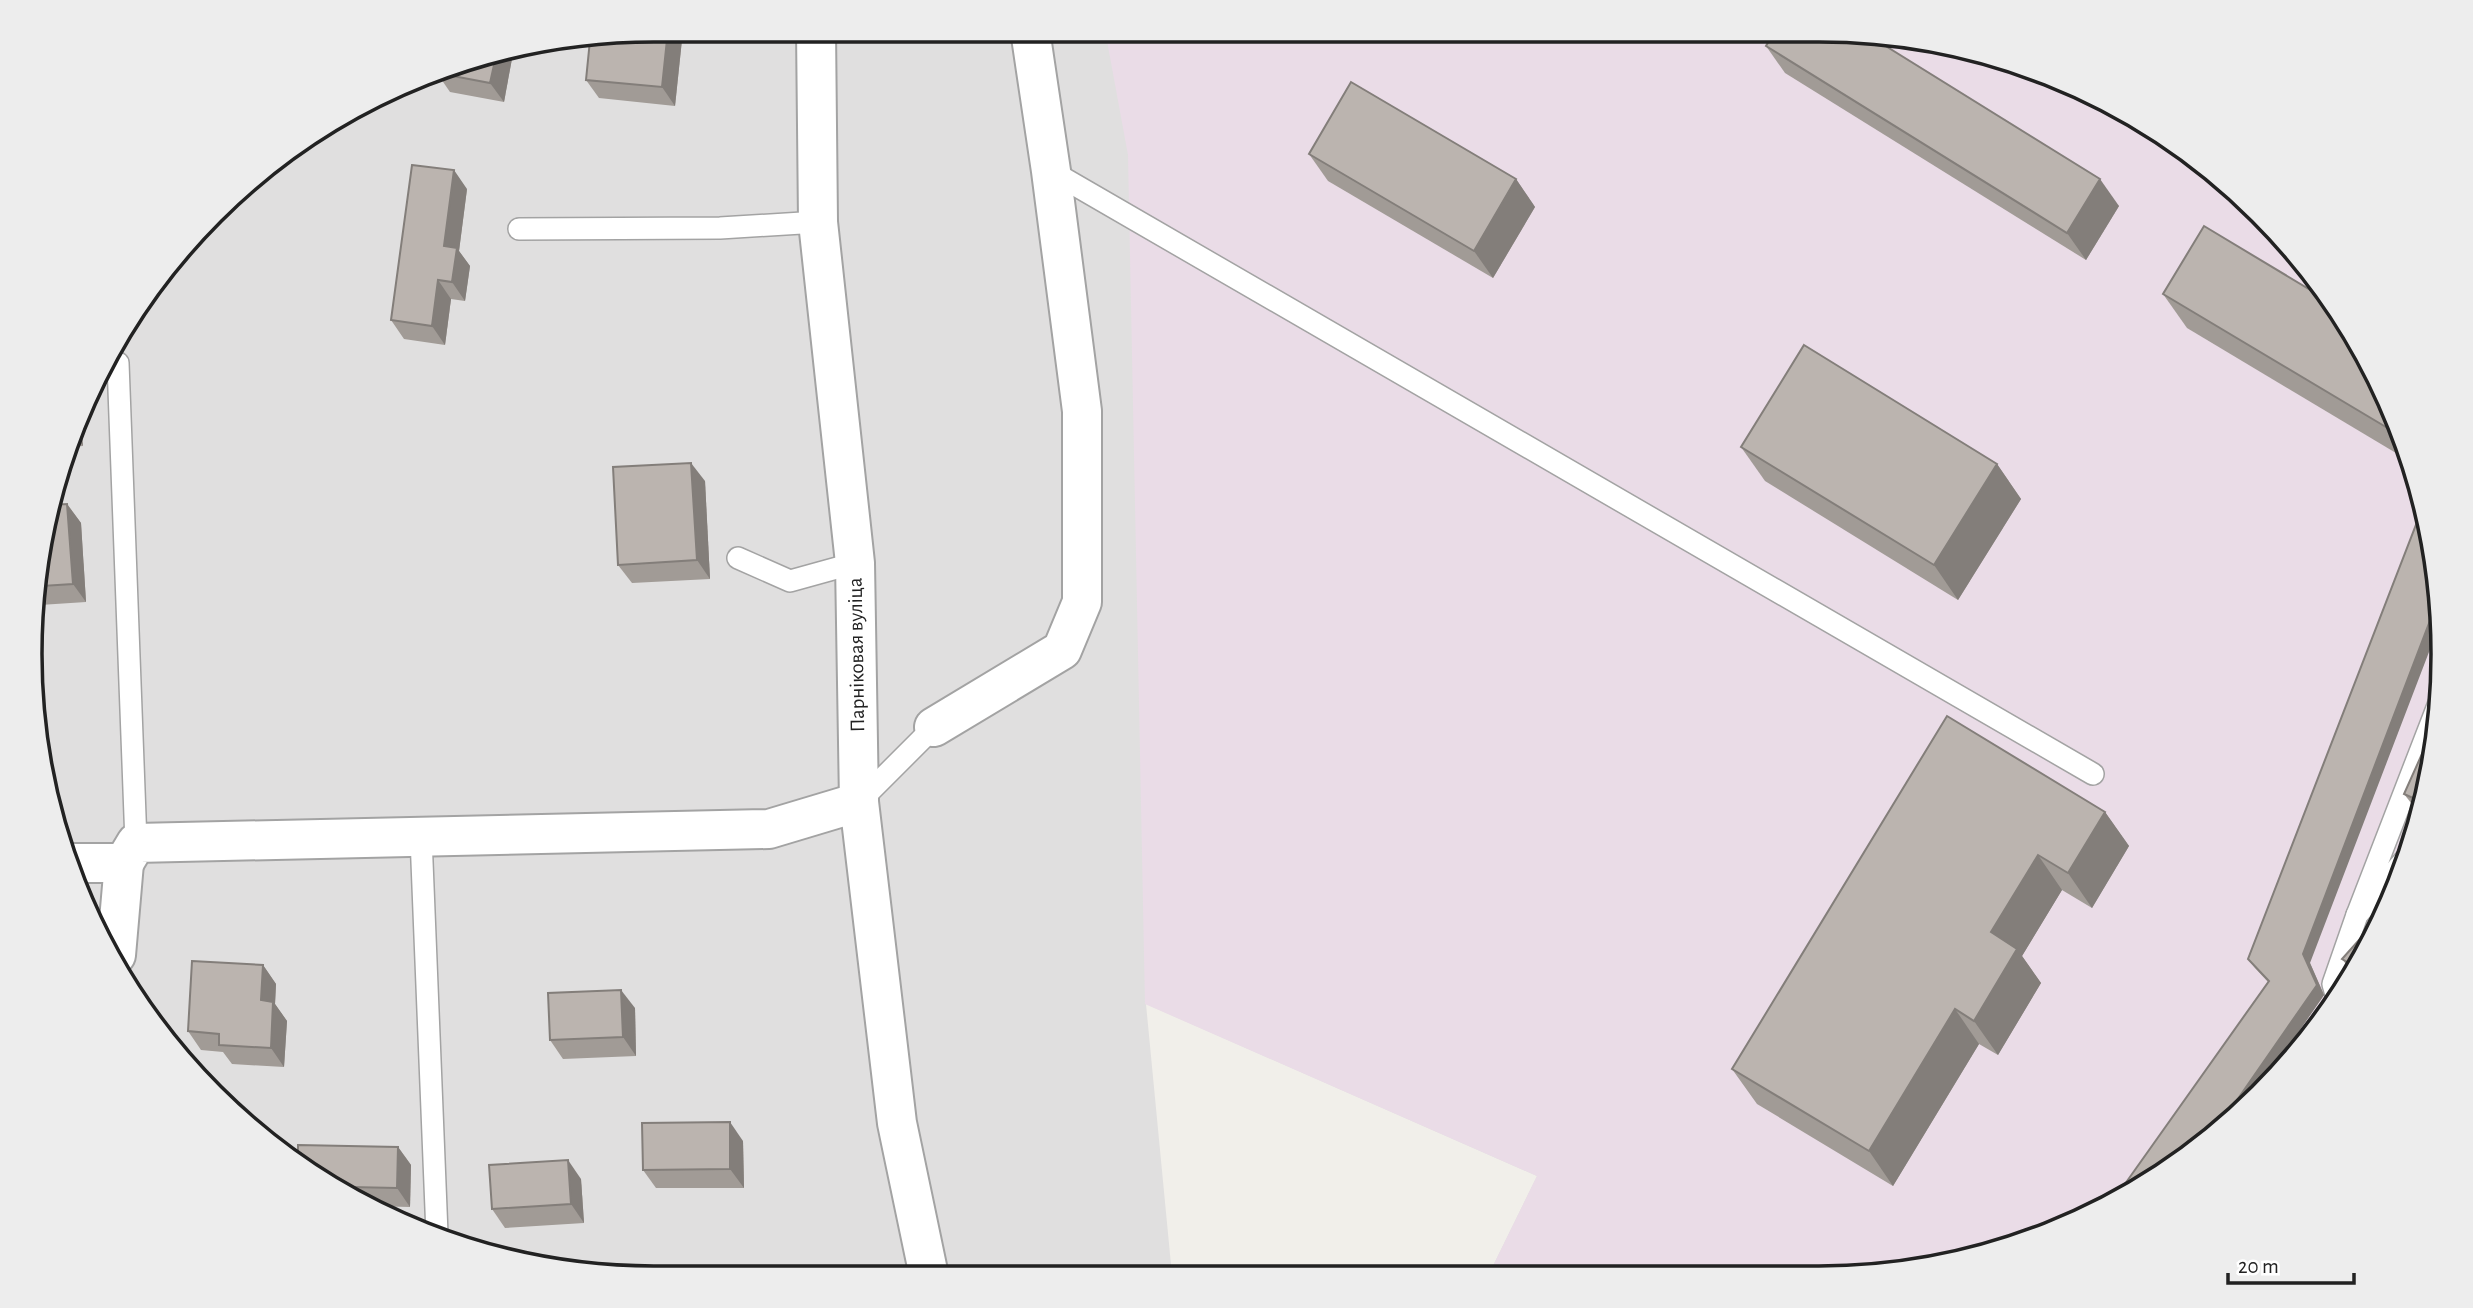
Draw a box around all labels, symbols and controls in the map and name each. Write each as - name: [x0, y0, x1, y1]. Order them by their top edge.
- street label: Парніковая вуліца: [845, 577, 868, 733]
- scale bar: [2228, 1242, 2354, 1286]
- text: 20 m: [2238, 1256, 2279, 1277]

